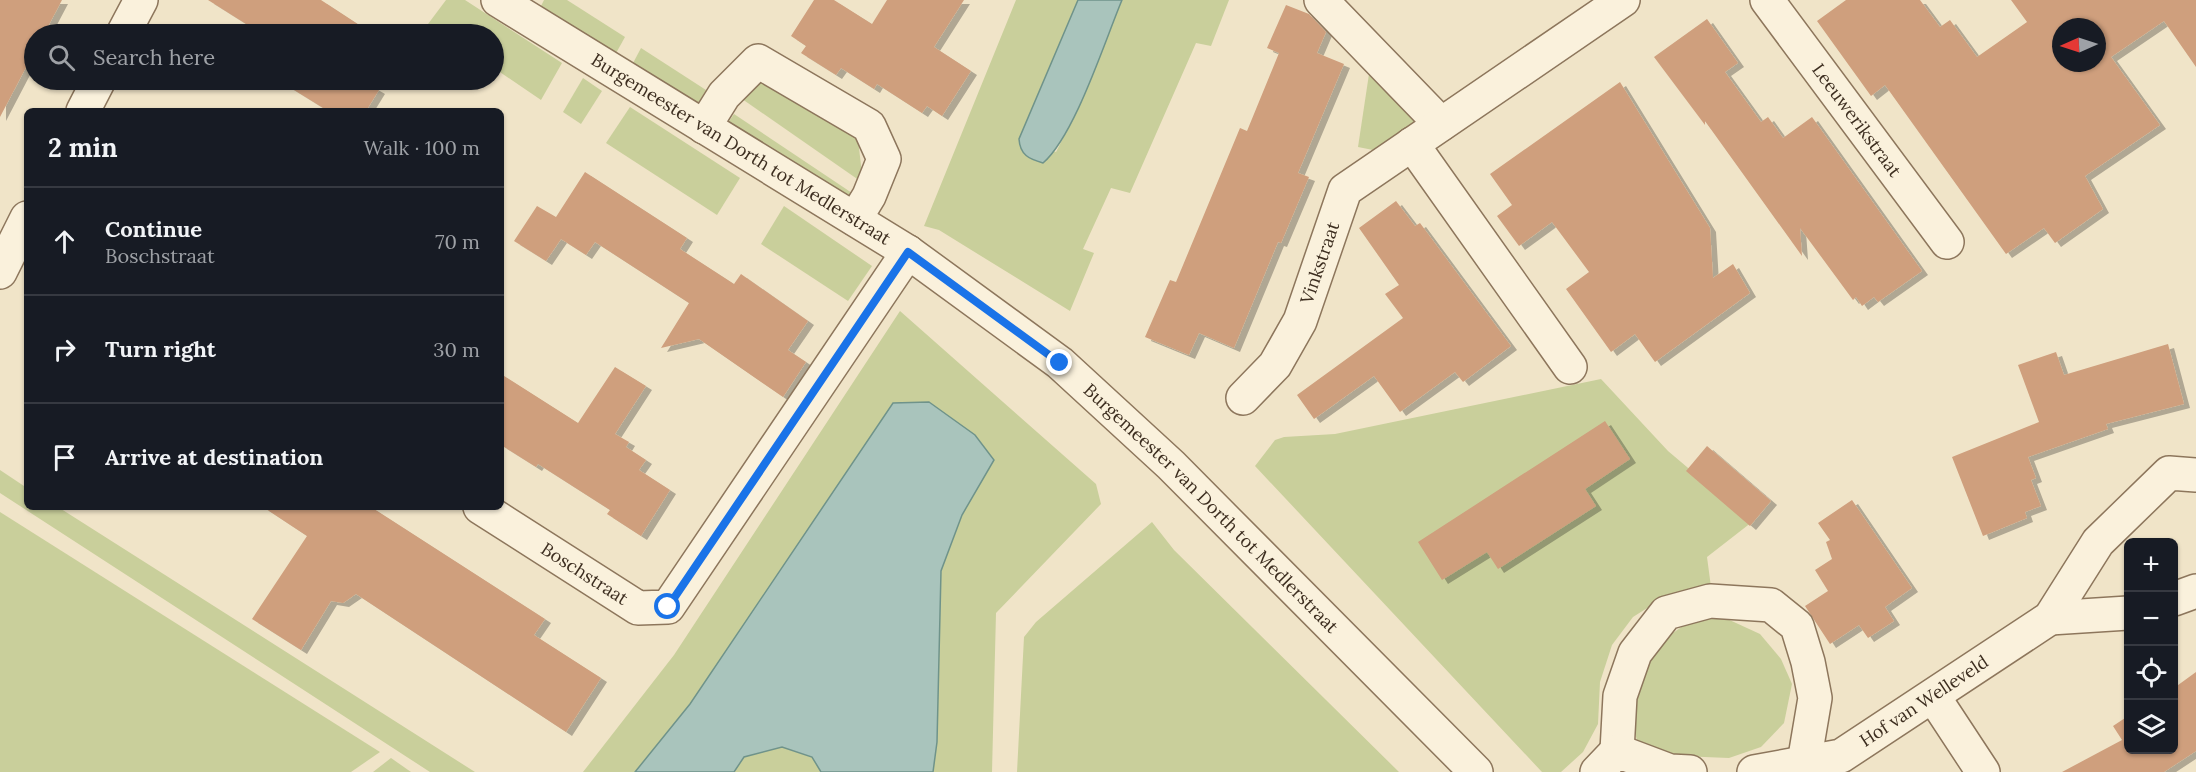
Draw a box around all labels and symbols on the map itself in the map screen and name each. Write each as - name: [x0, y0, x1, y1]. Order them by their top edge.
- north arrow: [2052, 18, 2106, 72]
- street label: Burgemeester van Dorth tot Medlerstraat: [587, 48, 895, 250]
- street label: Leeuwerikstraat: [1807, 59, 1907, 181]
- street label: Vinkstraat: [1294, 219, 1344, 308]
- route end: [1046, 349, 1072, 375]
- street label: Burgemeester van Dorth tot Medlerstraat: [1079, 378, 1343, 638]
- street label: Boschstraat: [537, 537, 633, 610]
- route start: [654, 593, 680, 619]
- street label: Hof van Welleveld: [1855, 650, 1993, 752]

